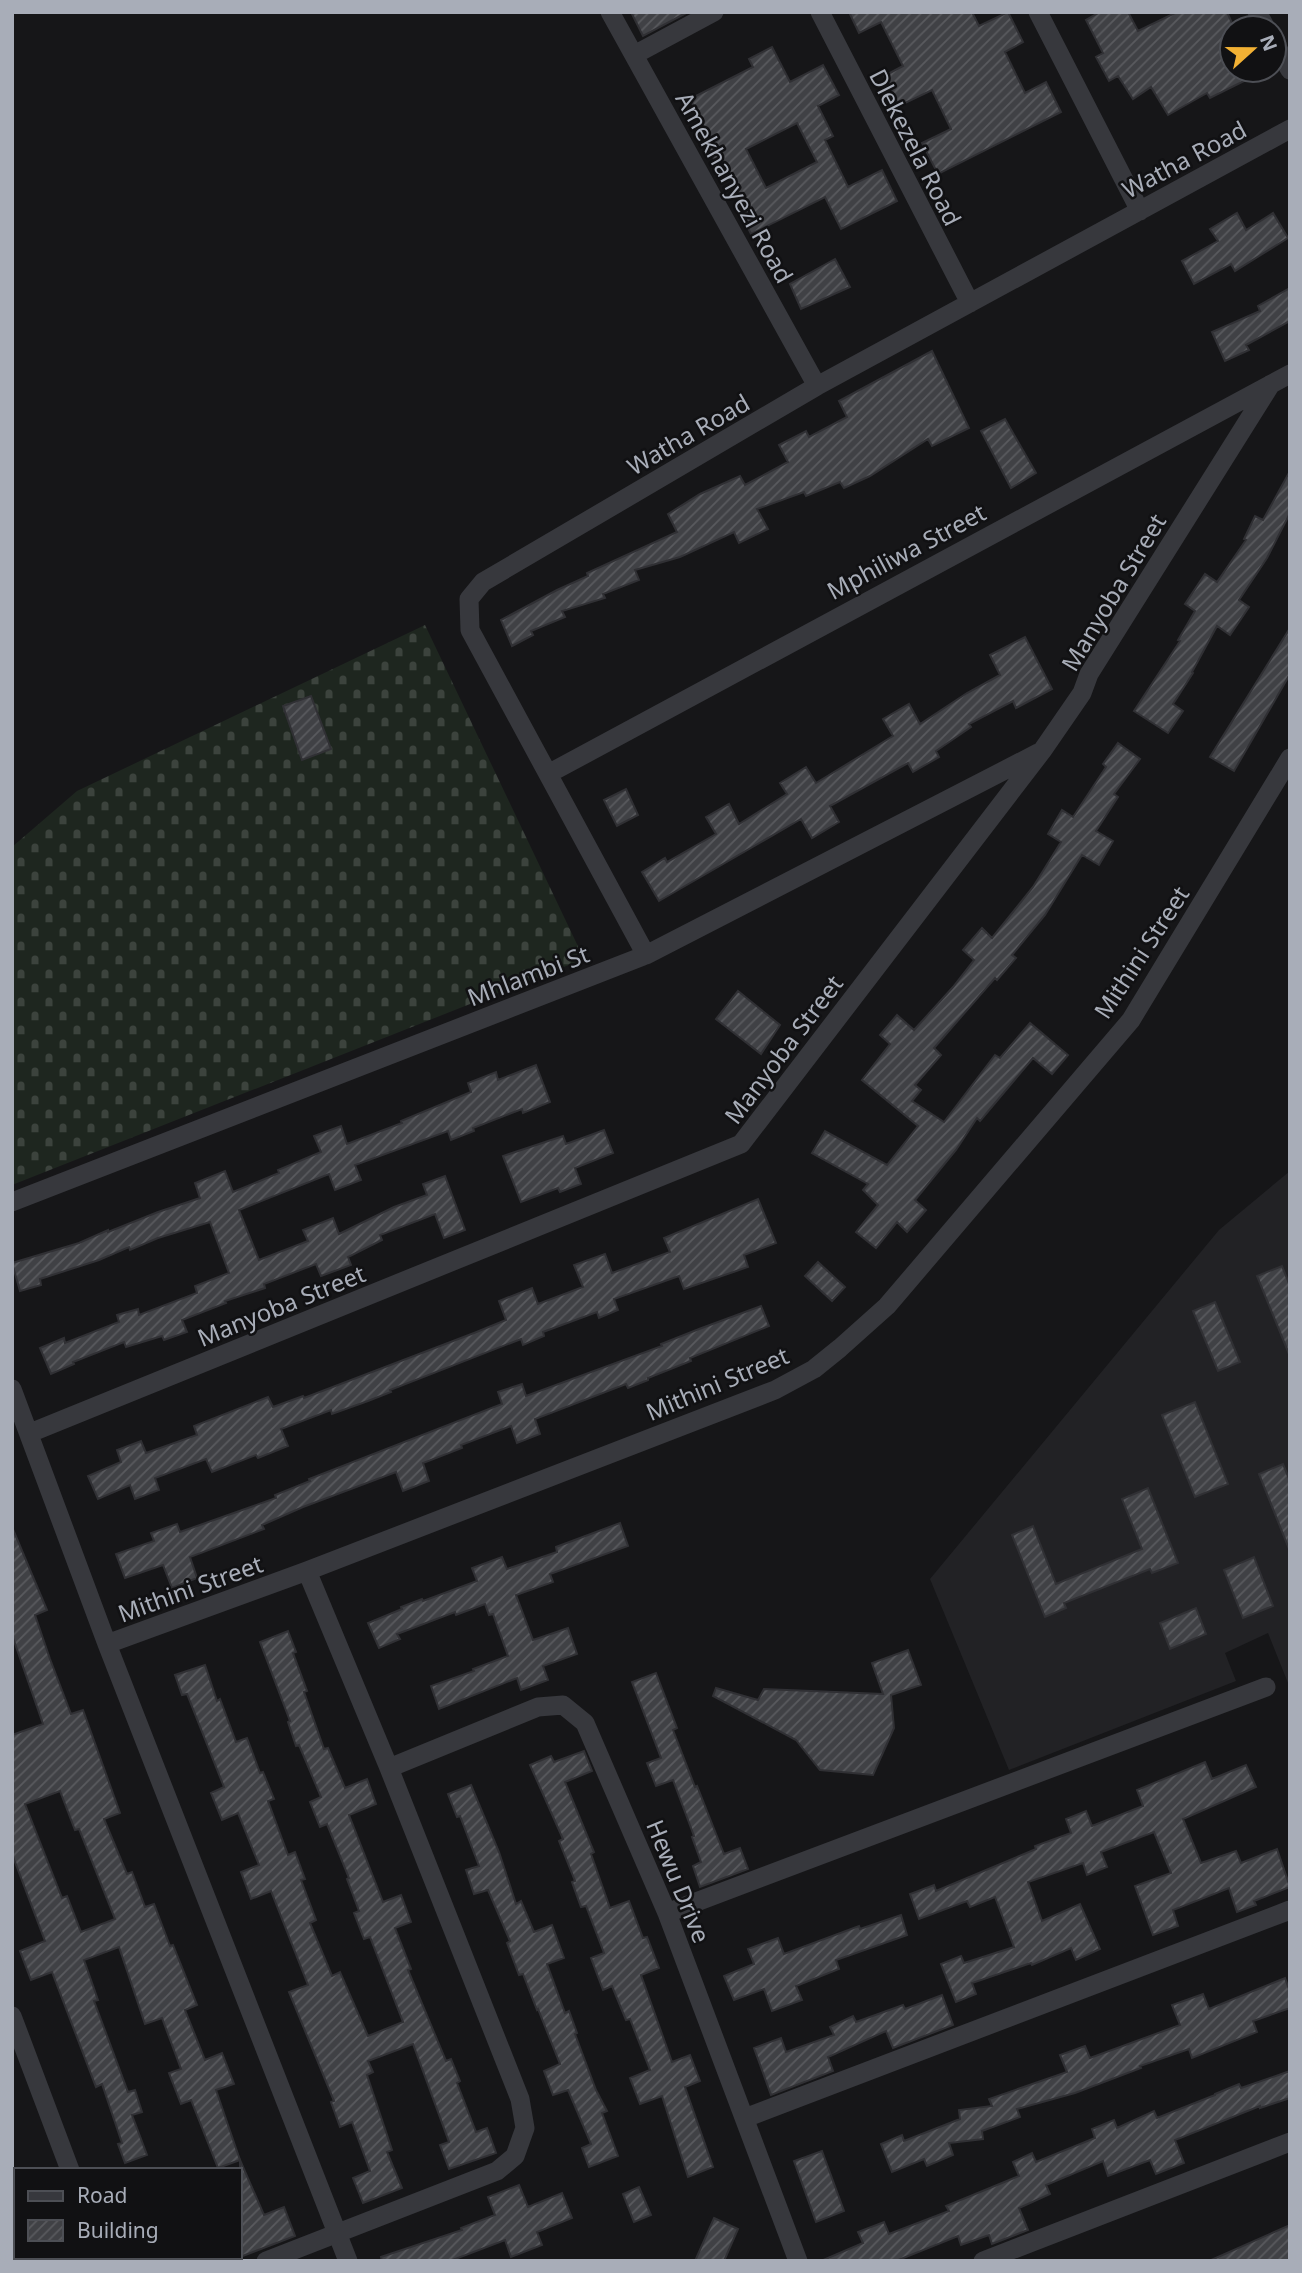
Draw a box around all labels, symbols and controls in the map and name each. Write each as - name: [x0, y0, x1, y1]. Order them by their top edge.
- north arrow: [1218, 14, 1288, 84]
- text: N: [1254, 31, 1284, 55]
- street label: Dlekezela Road: [862, 63, 970, 231]
- street label: Amekhanyezi Road: [669, 85, 801, 289]
- street label: Watha Road: [1116, 112, 1252, 206]
- street label: Watha Road: [621, 386, 755, 482]
- street label: Mphiliwa Street: [821, 495, 992, 607]
- street label: Manyoba Street: [1053, 507, 1173, 677]
- street label: Mithini Street: [1086, 879, 1196, 1025]
- street label: Mhlambi St: [462, 937, 594, 1013]
- street label: Manyoba Street: [716, 968, 850, 1130]
- street label: Manyoba Street: [192, 1256, 370, 1354]
- street label: Mithini Street: [641, 1338, 794, 1428]
- street label: Mithini Street: [113, 1546, 267, 1629]
- street label: Hewu Drive: [639, 1814, 719, 1948]
- legend: [14, 2168, 242, 2259]
- text: Road: [77, 2181, 127, 2209]
- text: Building: [77, 2216, 159, 2244]

